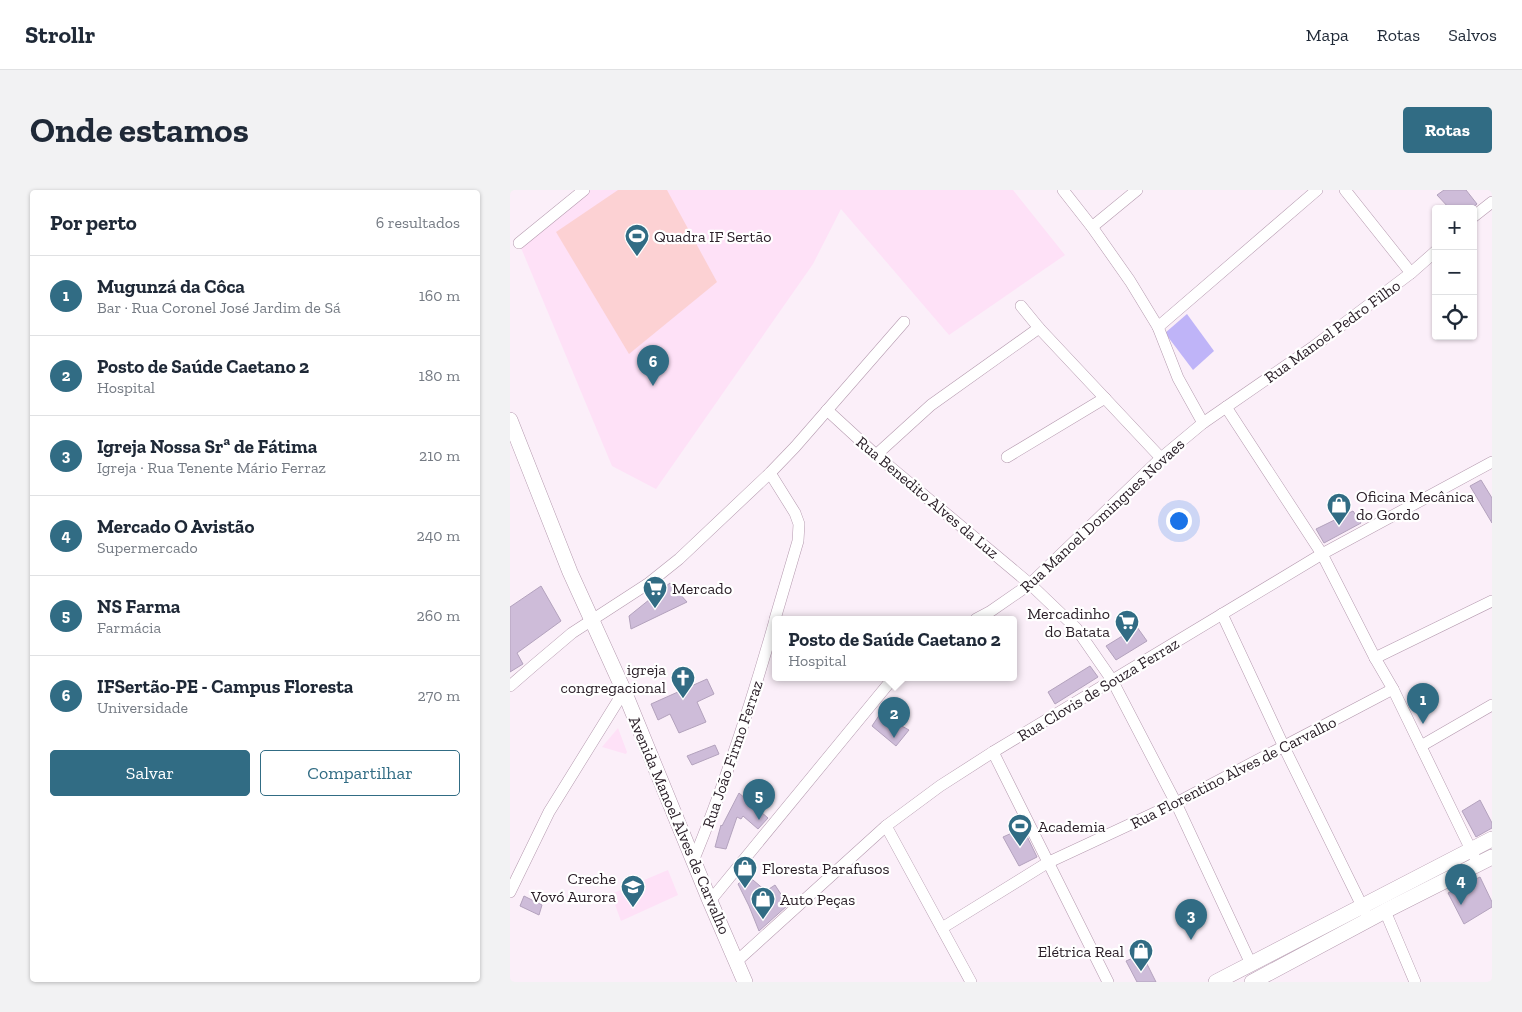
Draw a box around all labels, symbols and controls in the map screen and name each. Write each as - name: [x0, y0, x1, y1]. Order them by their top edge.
- text: Strollr: [25, 20, 95, 49]
- text: Mapa: [1306, 24, 1349, 46]
- text: Rotas: [1377, 24, 1420, 46]
- text: Salvos: [1448, 24, 1497, 46]
- button: Rotas: [1403, 107, 1492, 153]
- text: Onde estamos: [30, 109, 249, 151]
- map controls: [1432, 205, 1477, 340]
- button: +: [1432, 205, 1477, 250]
- text: Por perto: [50, 210, 137, 235]
- text: 6 resultados: [376, 213, 460, 232]
- sports icon: Quadra IF Sertão: [624, 223, 650, 257]
- place label: Quadra IF Sertão: [654, 227, 771, 246]
- button: −: [1432, 250, 1477, 295]
- text: Mugunzá da Côca: [97, 275, 245, 298]
- street label: Rua Manoel Pedro Filho: [1261, 276, 1404, 387]
- text: 1: [63, 286, 69, 305]
- text: 160 m: [419, 286, 460, 305]
- button: locate: [1432, 295, 1477, 340]
- text: Bar · Rua Coronel José Jardim de Sá: [97, 298, 341, 317]
- pin: 6: [637, 345, 669, 386]
- text: Posto de Saúde Caetano 2: [97, 355, 309, 378]
- text: 2: [62, 366, 70, 385]
- text: 180 m: [419, 366, 460, 385]
- text: Hospital: [97, 378, 155, 397]
- street label: Rua Benedito Alves da Luz: [853, 432, 1003, 563]
- street label: Rua Manoel Domingues Novaes: [1016, 434, 1188, 596]
- text: Igreja Nossa Srª de Fátima: [97, 435, 317, 458]
- text: 3: [62, 446, 70, 465]
- text: 210 m: [419, 446, 460, 465]
- text: Igreja · Rua Tenente Mário Ferraz: [97, 458, 326, 477]
- place label: Oficina Mecânica do Gordo: [1356, 487, 1475, 524]
- shop icon: Oficina Mecânica do Gordo: [1326, 492, 1352, 526]
- your location: [1166, 508, 1192, 534]
- text: Mercado O Avistão: [97, 515, 254, 538]
- text: 4: [61, 526, 71, 545]
- text: 240 m: [416, 526, 460, 545]
- text: Supermercado: [97, 538, 198, 557]
- supermarket icon: Mercado: [642, 575, 668, 609]
- place label: Mercado: [672, 579, 732, 598]
- text: NS Farma: [97, 595, 180, 618]
- place label: Mercadinho do Batata: [1027, 604, 1110, 641]
- text: 5: [62, 606, 70, 625]
- text: 260 m: [417, 606, 460, 625]
- supermarket icon: Mercadinho do Batata: [1114, 609, 1140, 643]
- popup: [772, 616, 1017, 681]
- text: Farmácia: [97, 618, 161, 637]
- text: Posto de Saúde Caetano 2: [788, 628, 1001, 651]
- street label: Rua Clovis de Souza Ferraz: [1014, 634, 1183, 745]
- text: Hospital: [788, 651, 846, 670]
- place label: igreja congregacional: [560, 660, 666, 697]
- church icon: igreja congregacional: [670, 665, 696, 699]
- text: IFSertão-PE - Campus Floresta: [97, 675, 353, 698]
- street label: Rua João Firmo Ferraz: [698, 678, 767, 831]
- pin: 1: [1407, 683, 1439, 724]
- text: 6: [62, 686, 70, 705]
- text: 270 m: [418, 686, 460, 705]
- pin: 2: [878, 697, 910, 738]
- text: Universidade: [97, 698, 188, 717]
- street label: Rua Florentino Alves de Carvalho: [1127, 712, 1339, 833]
- street label: Avenida Manoel Alves de Carvalho: [625, 713, 734, 937]
- button: Salvar: [50, 750, 250, 796]
- button: Compartilhar: [260, 750, 460, 796]
- pin: 5: [743, 779, 775, 820]
- sports icon: Academia: [1007, 813, 1033, 847]
- place label: Academia: [1038, 817, 1106, 836]
- shop icon: Floresta Parafusos: [732, 855, 758, 889]
- place label: Floresta Parafusos: [762, 859, 890, 878]
- pin: 4: [1445, 864, 1477, 905]
- place label: Creche Vovó Aurora: [530, 869, 616, 906]
- school or university icon: Creche Vovó Aurora: [620, 874, 646, 908]
- shop icon: Auto Peças: [750, 886, 776, 920]
- place label: Auto Peças: [780, 890, 855, 909]
- pin: 3: [1175, 899, 1207, 940]
- shop icon: Elétrica Real: [1128, 938, 1154, 972]
- place label: Elétrica Real: [1038, 942, 1124, 961]

